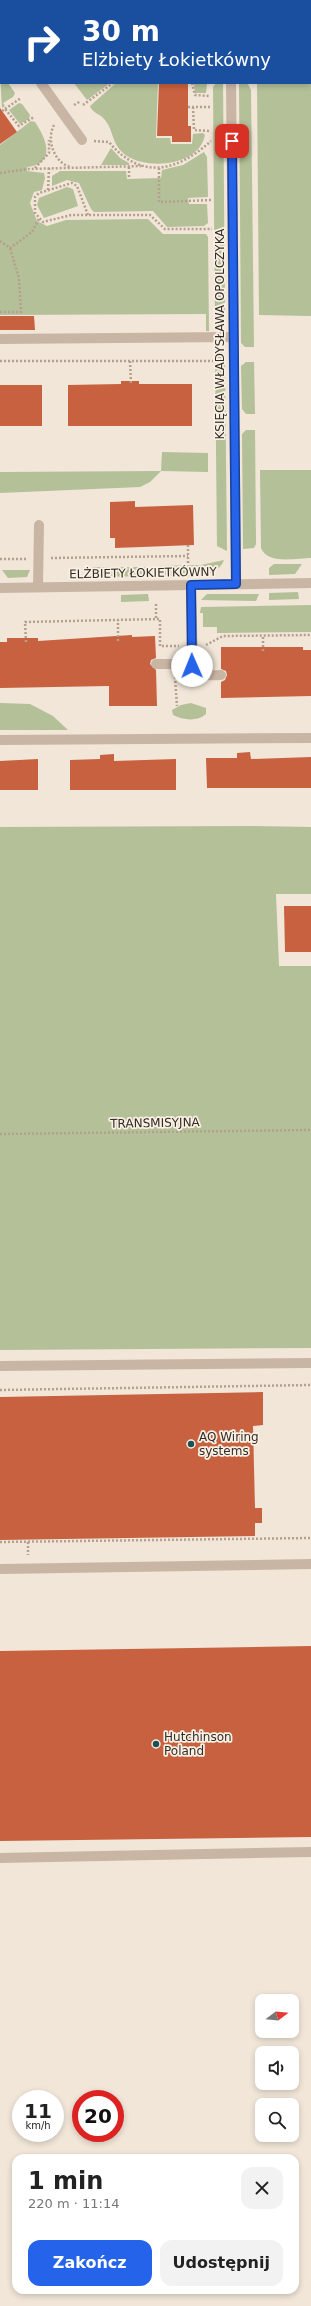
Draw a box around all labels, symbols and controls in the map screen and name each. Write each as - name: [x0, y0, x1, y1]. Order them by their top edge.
- text: 30 m: [82, 15, 160, 48]
- icon: right: [16, 16, 68, 68]
- text: Elżbiety Łokietkówny: [82, 49, 271, 70]
- pin: [215, 124, 249, 158]
- icon: arrive: [221, 130, 243, 152]
- street label: KSIĘCIA WŁADYSŁAWA OPOLCZYKA: [213, 228, 227, 440]
- street label: ELŻBIETY ŁOKIETKÓWNY: [69, 564, 218, 581]
- position arrow: [171, 645, 213, 687]
- street label: TRANSMISYJNA: [109, 1115, 201, 1131]
- place label: AQ Wiring systems: [199, 1430, 259, 1458]
- marker: AQ Wiring systems: [186, 1439, 196, 1449]
- place label: Hutchinson Poland: [164, 1730, 232, 1758]
- marker: Hutchinson Poland: [151, 1739, 161, 1749]
- north arrow: [255, 1994, 299, 2038]
- map controls: [255, 1994, 299, 2142]
- button: sound: [255, 2046, 299, 2090]
- speed limit sign: 20: [72, 2090, 124, 2142]
- button: search: [255, 2098, 299, 2142]
- text: 11: [24, 2099, 52, 2123]
- text: km/h: [25, 2120, 51, 2131]
- text: 1 min: [28, 2167, 103, 2195]
- button: close: [241, 2167, 283, 2209]
- text: 220 m · 11:14: [28, 2196, 119, 2211]
- button: Zakończ: [28, 2240, 152, 2286]
- button: Udostępnij: [160, 2240, 283, 2286]

